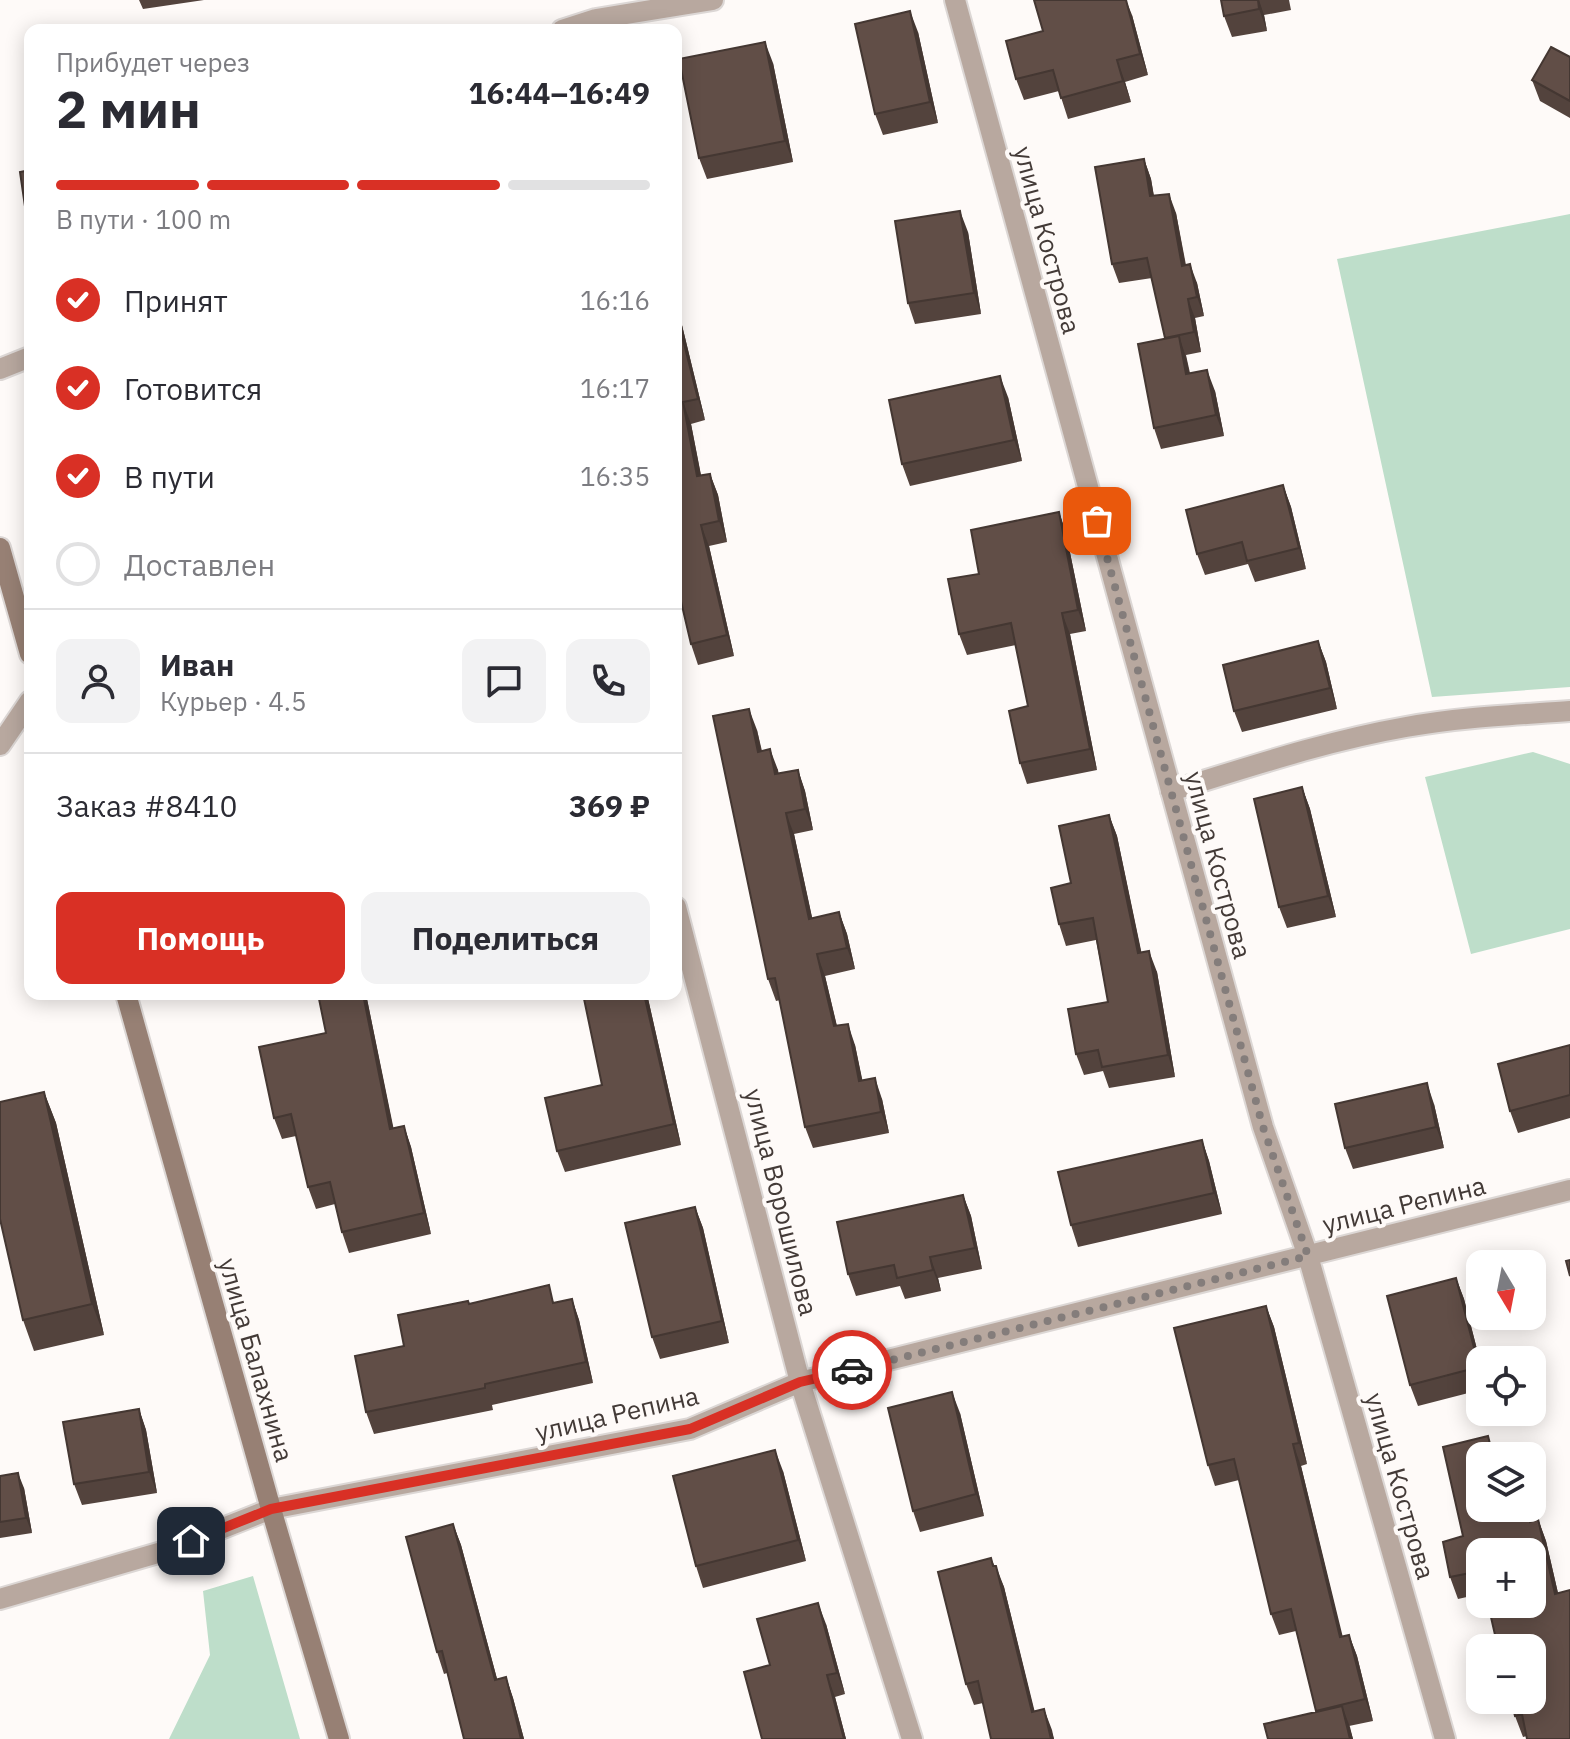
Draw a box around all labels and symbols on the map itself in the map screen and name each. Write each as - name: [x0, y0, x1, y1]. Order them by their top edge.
- street label: улица Кострова: [1007, 142, 1089, 337]
- pin: [1063, 487, 1131, 555]
- street label: улица Кострова: [1178, 767, 1260, 962]
- street label: улица Ворошилова: [737, 1085, 827, 1319]
- street label: улица Репина: [1319, 1167, 1489, 1241]
- north arrow: [1466, 1250, 1546, 1330]
- street label: улица Балахнина: [212, 1254, 302, 1466]
- courier: [812, 1330, 892, 1410]
- street label: улица Репина: [532, 1378, 702, 1448]
- street label: улица Кострова: [1358, 1388, 1444, 1583]
- pin: [157, 1507, 225, 1575]

